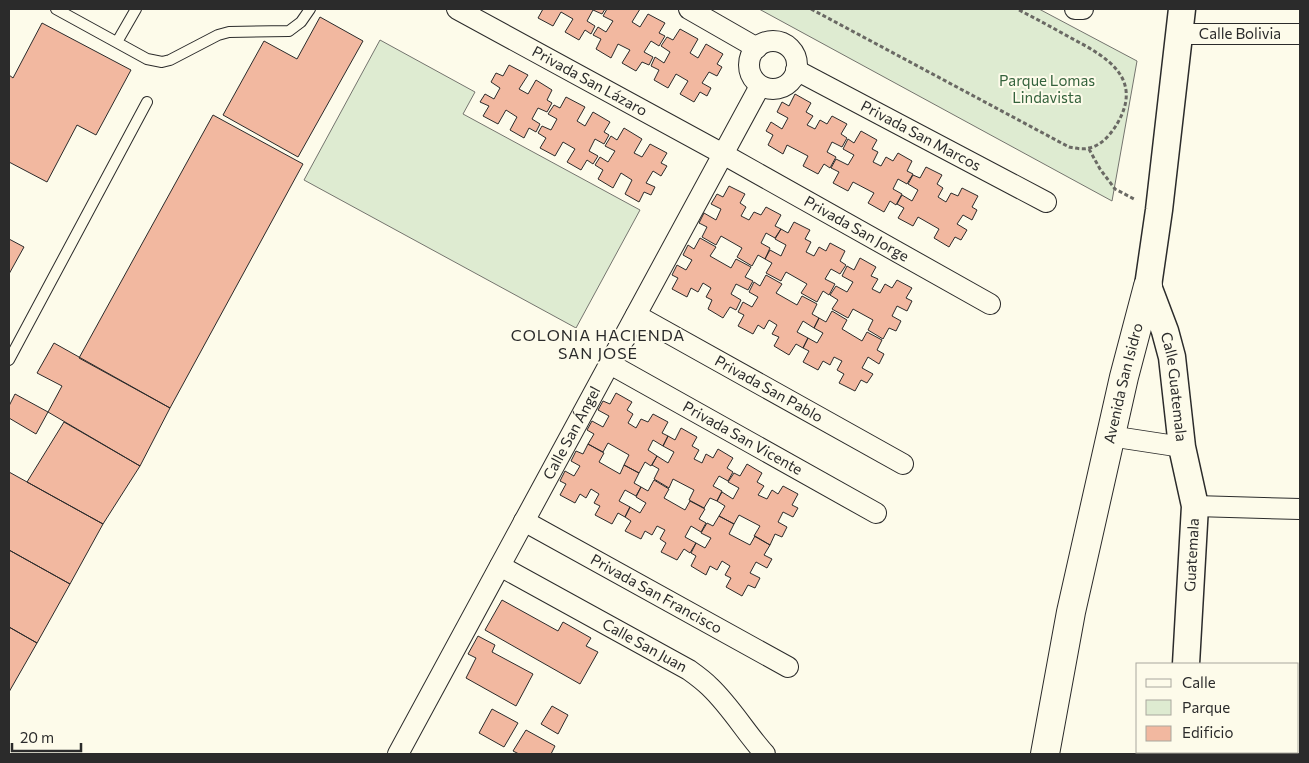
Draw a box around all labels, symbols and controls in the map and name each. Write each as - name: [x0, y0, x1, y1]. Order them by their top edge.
- street label: Calle Bolivia: [1199, 24, 1281, 42]
- street label: Privada San Lázaro: [529, 42, 651, 119]
- park label: Parque Lomas Lindavista: [999, 71, 1095, 106]
- street label: Privada San Marcos: [858, 96, 984, 174]
- street label: Privada San Jorge: [801, 191, 913, 265]
- street label: Avenida San Isidro: [1099, 321, 1146, 445]
- district label: COLONIA HACIENDA SAN JOSÉ: [511, 325, 685, 362]
- street label: Calle Guatemala: [1158, 330, 1191, 442]
- street label: Privada San Pablo: [712, 351, 827, 426]
- street label: Calle San Ángel: [538, 383, 604, 482]
- street label: Privada San Vicente: [680, 397, 806, 478]
- street label: Guatemala: [1180, 518, 1202, 592]
- street label: Privada San Francisco: [588, 550, 726, 637]
- street label: Calle San Juan: [600, 614, 691, 675]
- legend: [1136, 663, 1299, 753]
- text: Calle: [1182, 673, 1216, 691]
- text: Parque: [1182, 698, 1230, 716]
- scale bar: [12, 720, 81, 752]
- text: Edificio: [1182, 723, 1233, 741]
- text: 20 m: [20, 728, 54, 746]

